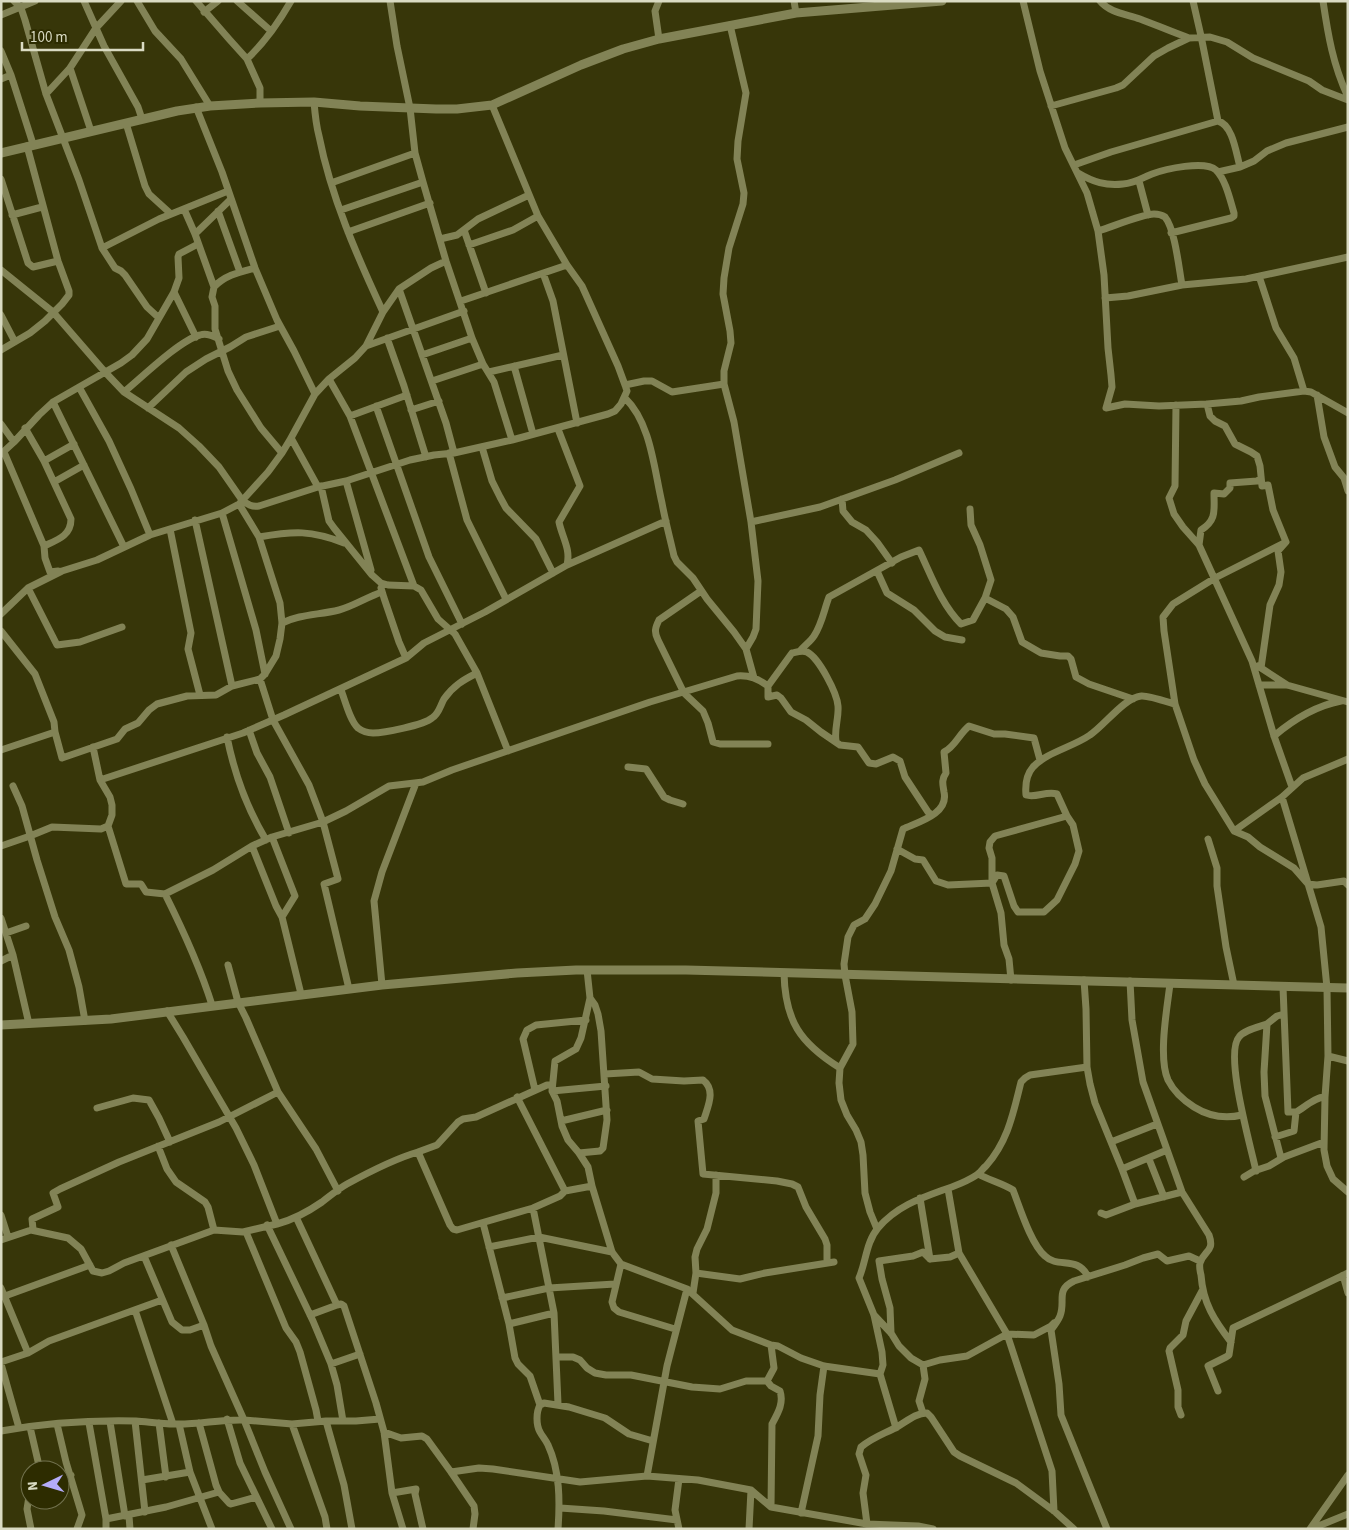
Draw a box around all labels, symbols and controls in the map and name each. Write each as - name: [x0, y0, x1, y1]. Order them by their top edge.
- scale bar: [22, 20, 144, 52]
- text: 100 m: [30, 27, 68, 48]
- north arrow: [20, 1460, 70, 1510]
- text: N: [23, 1481, 43, 1492]

